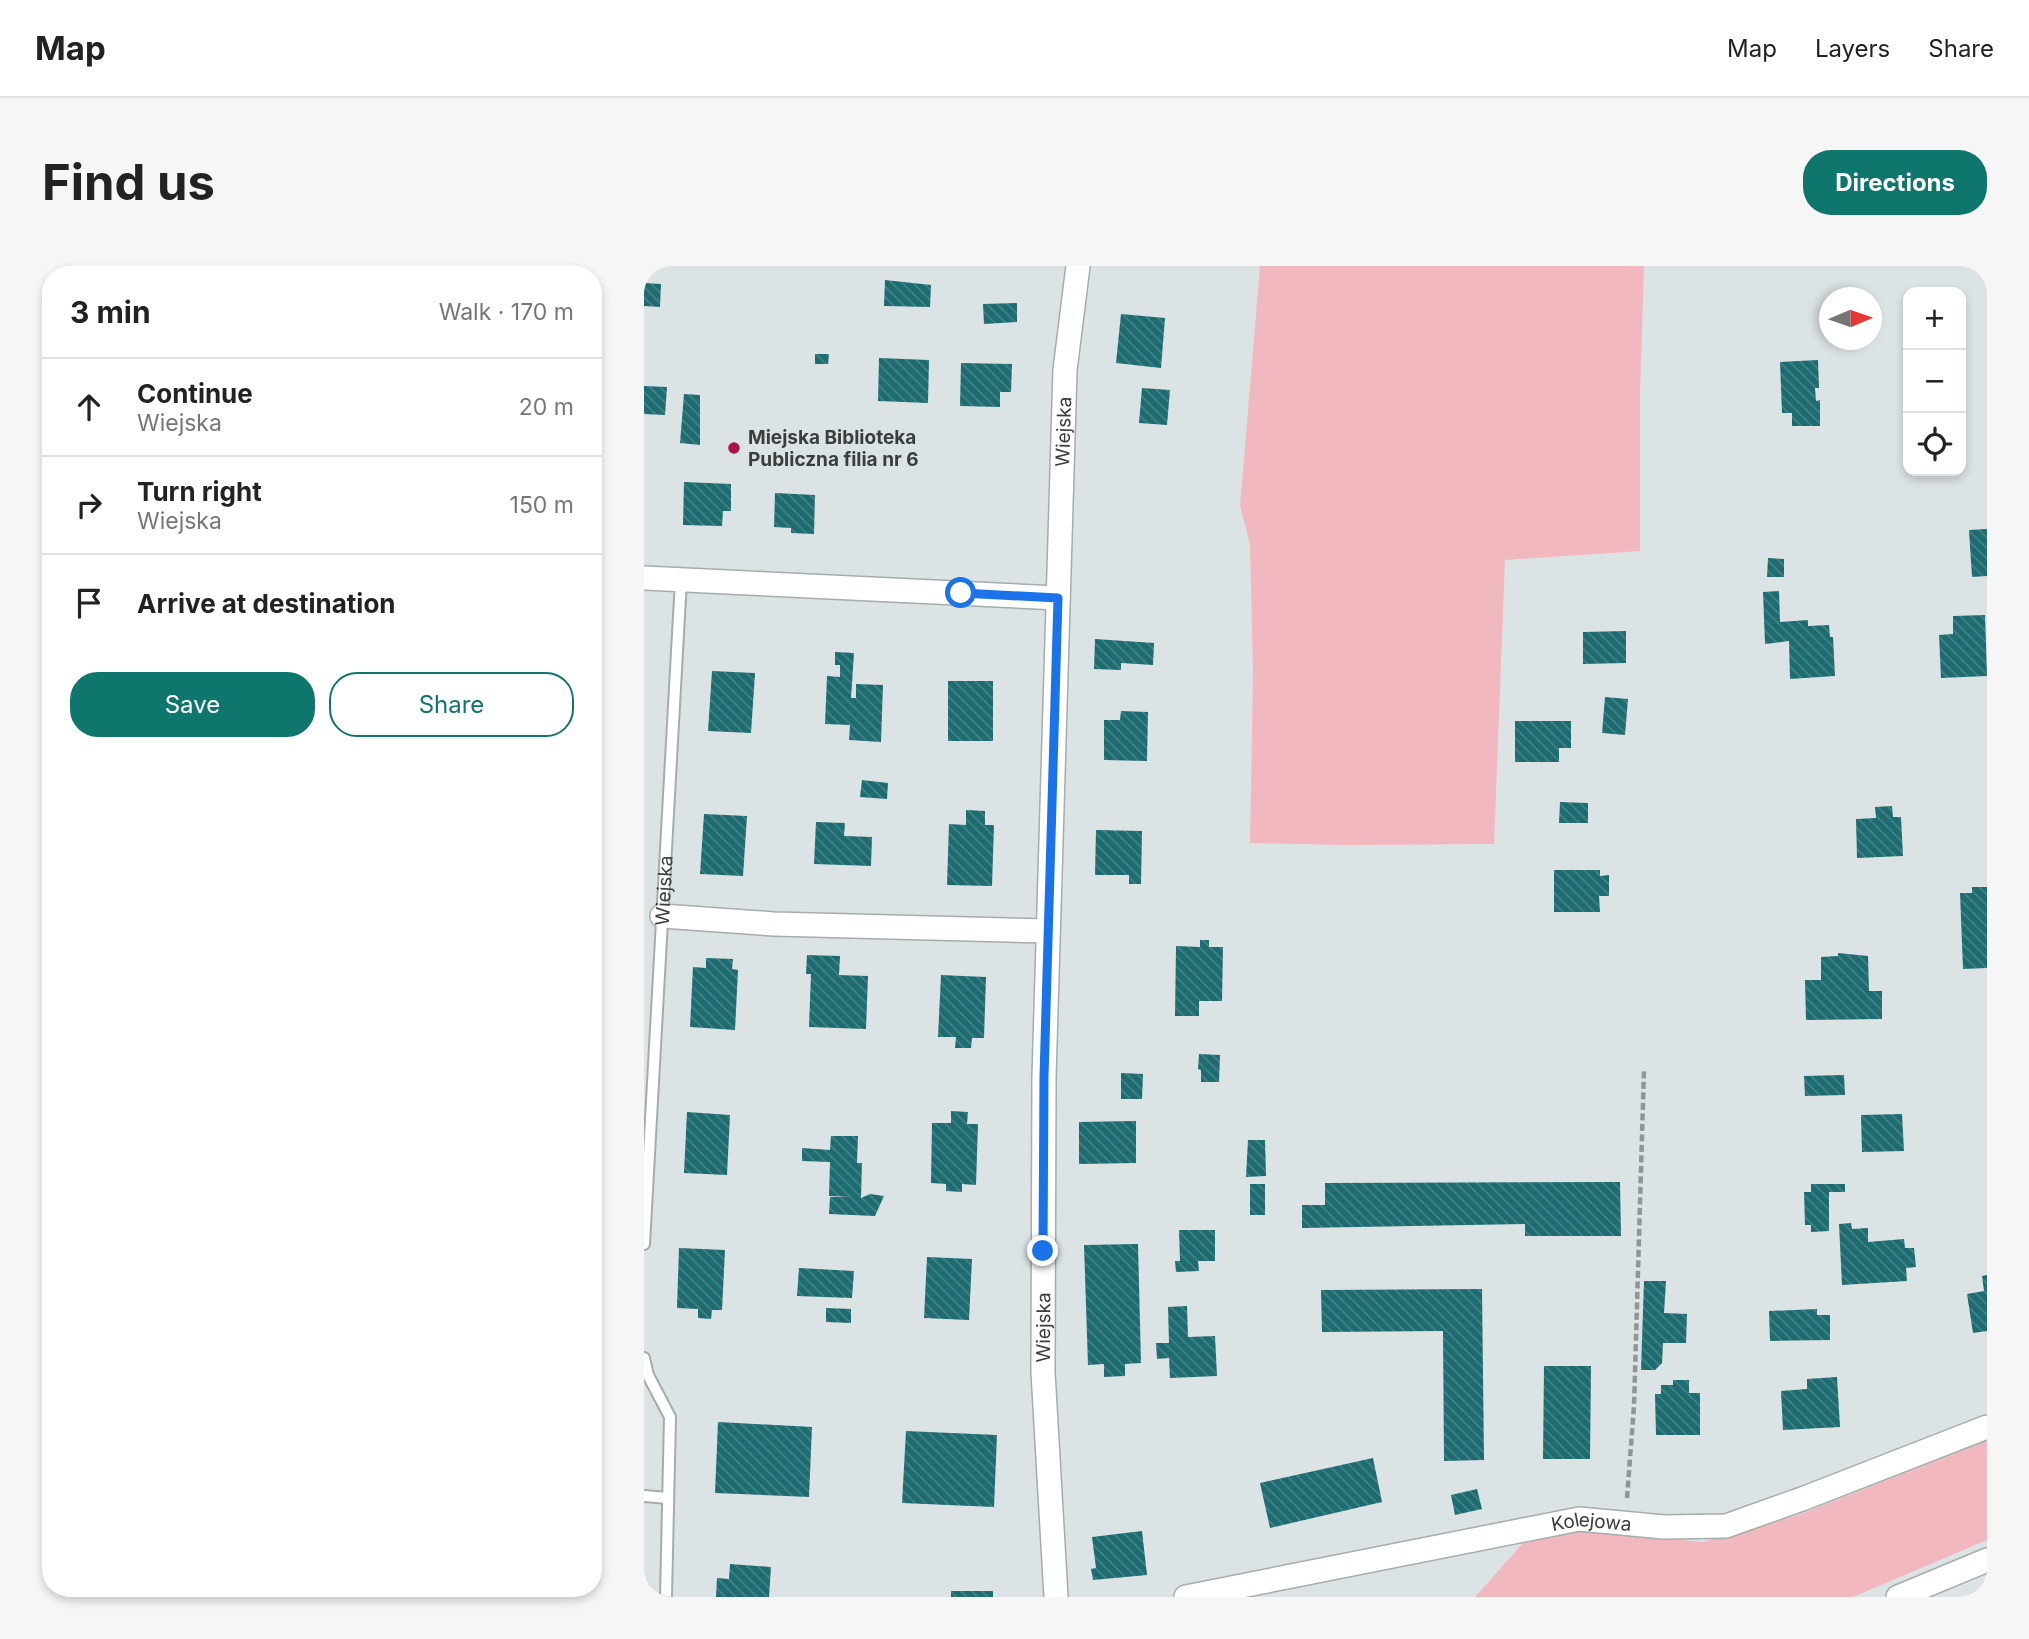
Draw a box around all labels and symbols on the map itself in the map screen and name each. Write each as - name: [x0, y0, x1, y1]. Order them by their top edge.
- north arrow: [1819, 287, 1882, 350]
- street label: Wiejska: [1051, 396, 1076, 467]
- place label: Miejska Biblioteka Publiczna filia nr 6: [748, 426, 919, 471]
- marker: Miejska Biblioteka Publiczna filia nr 6: [726, 440, 742, 456]
- route start: [945, 577, 976, 608]
- street label: Wiejska: [651, 855, 678, 926]
- route end: [1027, 1235, 1058, 1266]
- street label: Wiejska: [1032, 1292, 1055, 1363]
- street label: Kolejowa: [1549, 1508, 1633, 1536]

